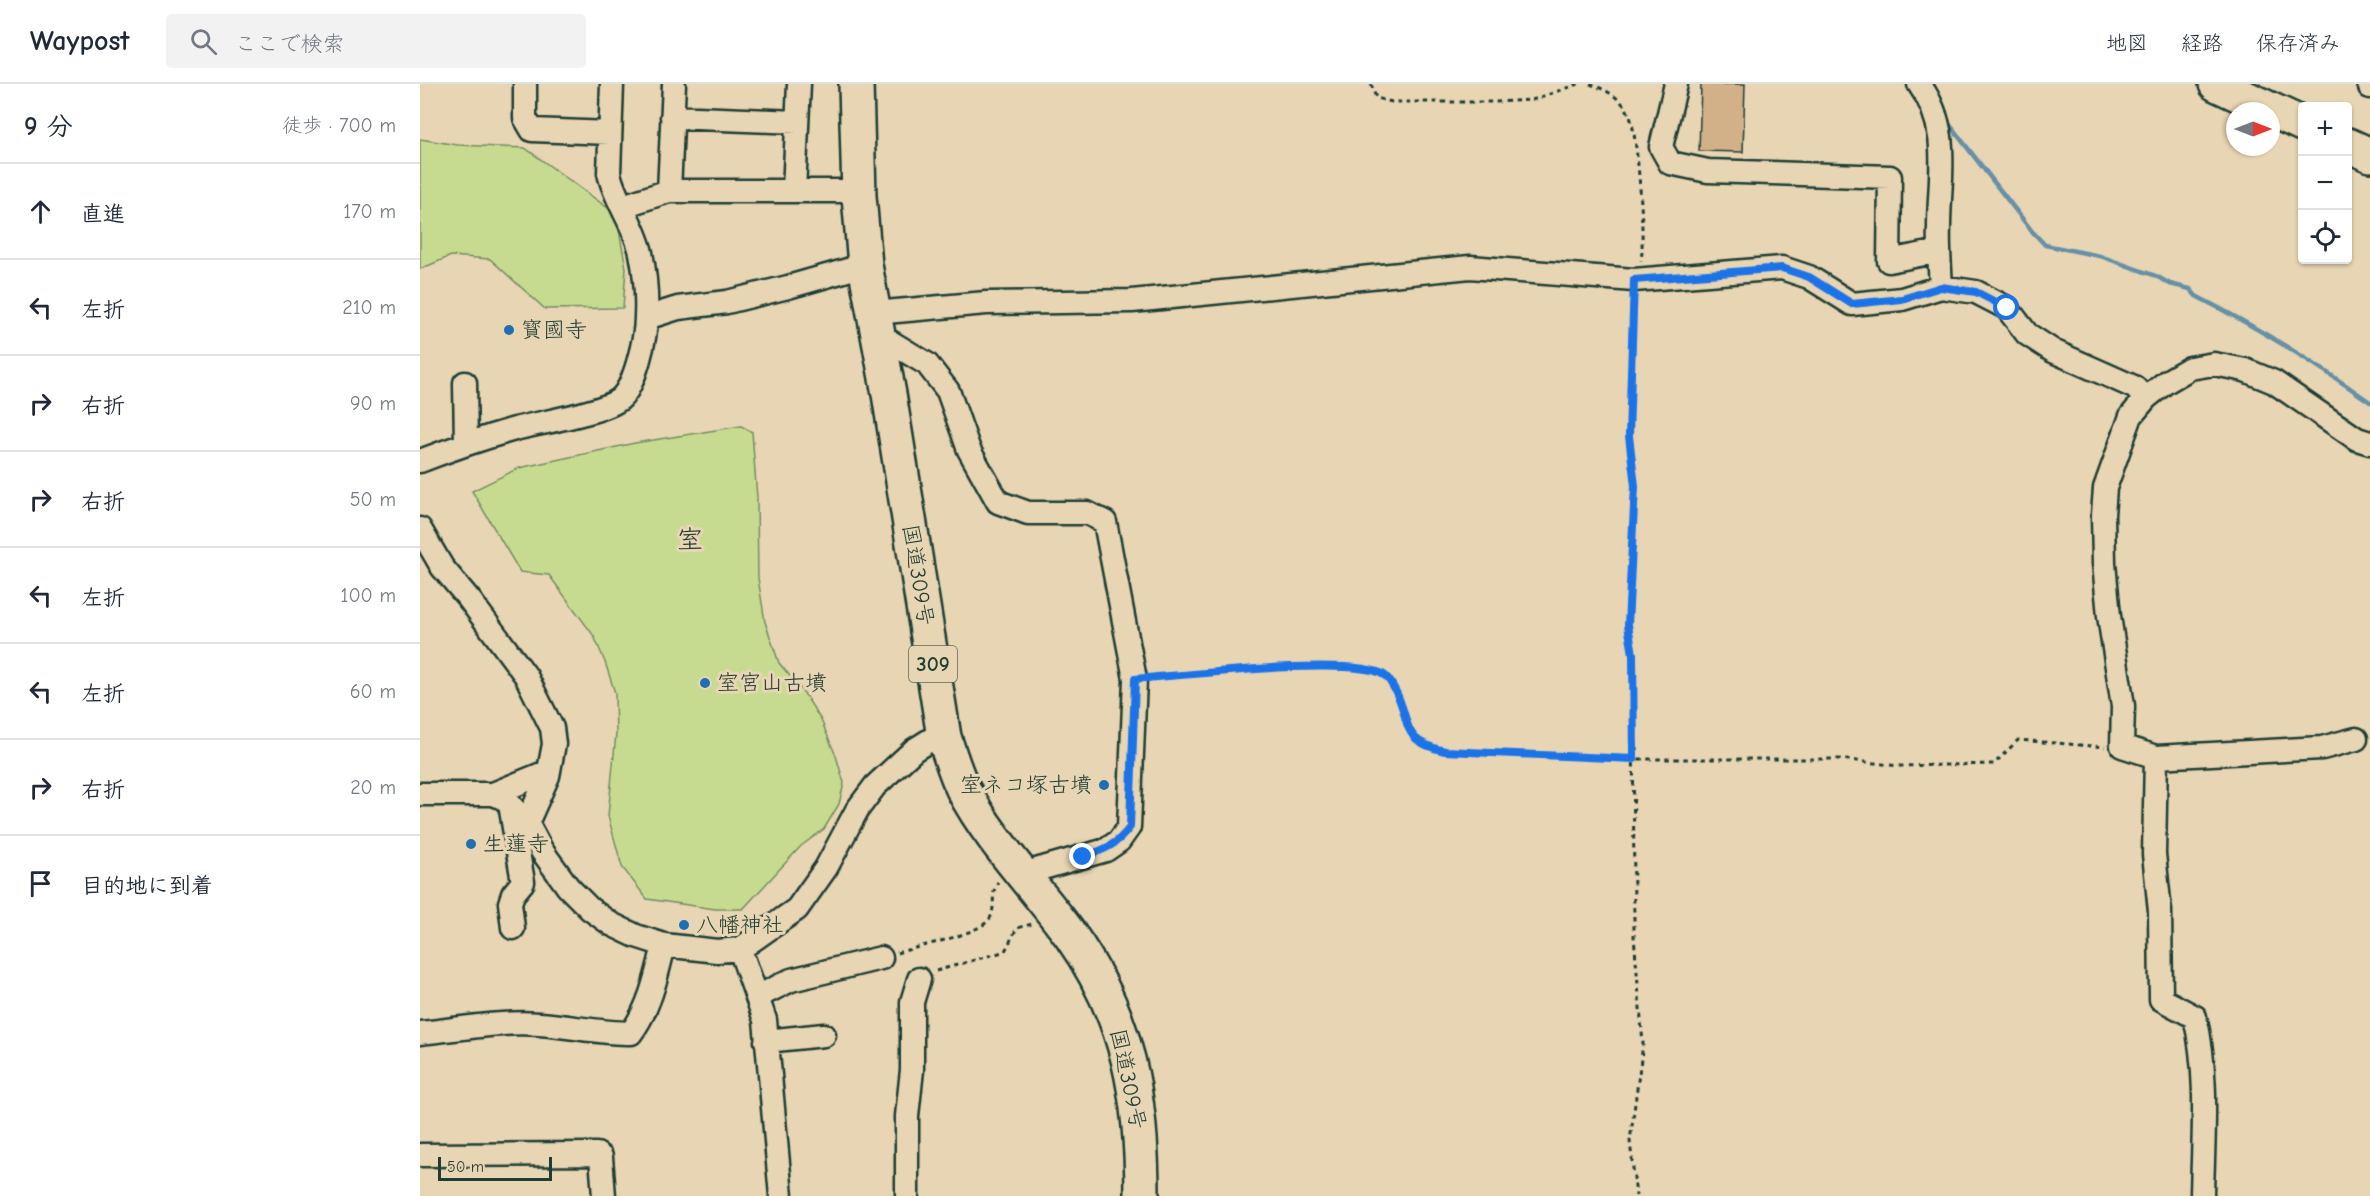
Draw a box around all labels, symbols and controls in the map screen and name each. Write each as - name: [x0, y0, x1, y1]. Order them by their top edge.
- search box: [166, 14, 586, 68]
- text: Waypost: [30, 25, 130, 57]
- icon: search: [187, 25, 220, 58]
- text: ここで検索: [235, 31, 345, 57]
- text: 地図: [2106, 31, 2148, 55]
- text: 経路: [2181, 31, 2223, 55]
- text: 保存済み: [2256, 31, 2340, 55]
- north arrow: [2226, 102, 2280, 156]
- map controls: [2298, 102, 2352, 264]
- button: +: [2298, 102, 2352, 156]
- text: 9 分: [24, 112, 73, 142]
- text: 徒歩 · 700 m: [282, 114, 396, 137]
- button: −: [2298, 156, 2352, 210]
- icon: ahead: [24, 195, 57, 228]
- text: 170 m: [343, 200, 396, 223]
- text: 直進: [81, 201, 125, 227]
- button: locate: [2298, 210, 2352, 264]
- icon: left: [24, 291, 57, 324]
- route start: [1993, 294, 2019, 320]
- text: 210 m: [342, 296, 396, 319]
- text: 左折: [81, 297, 125, 323]
- place label: 寳國寺: [521, 317, 587, 343]
- marker: 寳國寺: [502, 323, 516, 337]
- icon: right: [24, 387, 57, 420]
- text: 90 m: [350, 392, 396, 415]
- text: 右折: [81, 393, 125, 419]
- icon: right: [24, 483, 57, 516]
- text: 50 m: [350, 488, 396, 511]
- text: 右折: [81, 489, 125, 515]
- street label: 国道309号: [897, 522, 939, 628]
- district label: 室: [677, 525, 703, 555]
- icon: left: [24, 579, 57, 612]
- text: 100 m: [341, 584, 396, 607]
- text: 左折: [81, 585, 125, 611]
- road number: 309: [909, 646, 957, 682]
- place label: 室宮山古墳: [717, 670, 827, 696]
- icon: left: [24, 675, 57, 708]
- marker: 室宮山古墳: [698, 676, 712, 690]
- text: 60 m: [350, 680, 396, 703]
- text: 左折: [81, 681, 125, 707]
- icon: right: [24, 771, 57, 804]
- place label: 室ネコ塚古墳: [960, 772, 1092, 798]
- text: 20 m: [350, 776, 396, 799]
- text: 右折: [81, 777, 125, 803]
- marker: 室ネコ塚古墳: [1097, 778, 1111, 792]
- place label: 生蓮寺: [483, 831, 549, 857]
- marker: 生蓮寺: [464, 837, 478, 851]
- route end: [1069, 843, 1095, 869]
- icon: arrive: [24, 867, 57, 900]
- text: 目的地に到着: [81, 873, 213, 899]
- place label: 八幡神社: [696, 912, 784, 938]
- marker: 八幡神社: [677, 918, 691, 932]
- street label: 国道309号: [1105, 1026, 1151, 1132]
- scale bar: [438, 1154, 552, 1182]
- text: 50 m: [447, 1158, 484, 1176]

